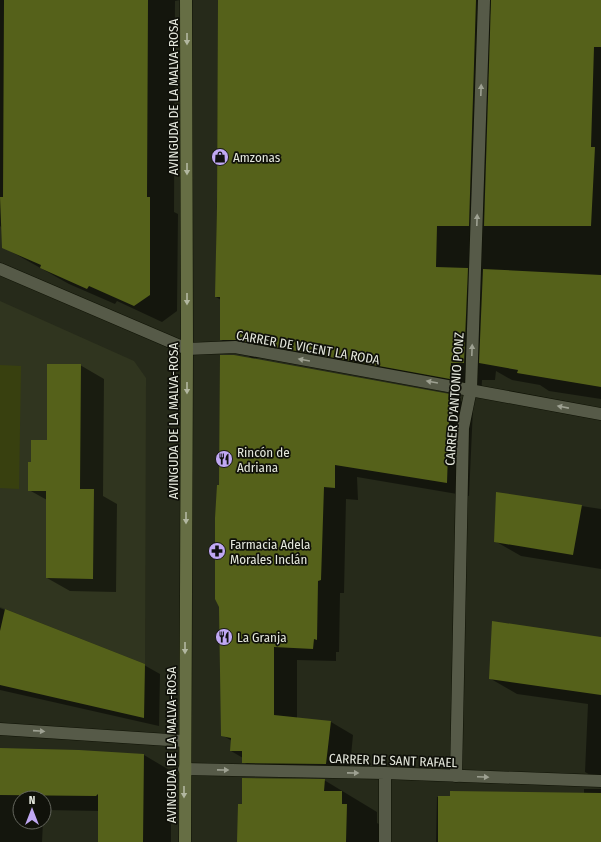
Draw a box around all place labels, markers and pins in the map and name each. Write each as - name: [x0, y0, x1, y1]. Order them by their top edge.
- shop icon: Amzonas: [210, 147, 230, 167]
- place label: Amzonas: [233, 150, 281, 165]
- place label: Rincón de Adriana: [237, 445, 290, 475]
- restaurant icon: Rincón de Adriana: [214, 449, 234, 469]
- place label: Farmacia Adela Morales Inclán: [230, 537, 310, 567]
- pharmacy icon: Farmacia Adela Morales Inclán: [207, 541, 227, 561]
- restaurant icon: La Granja: [214, 627, 234, 647]
- place label: La Granja: [237, 630, 287, 645]

